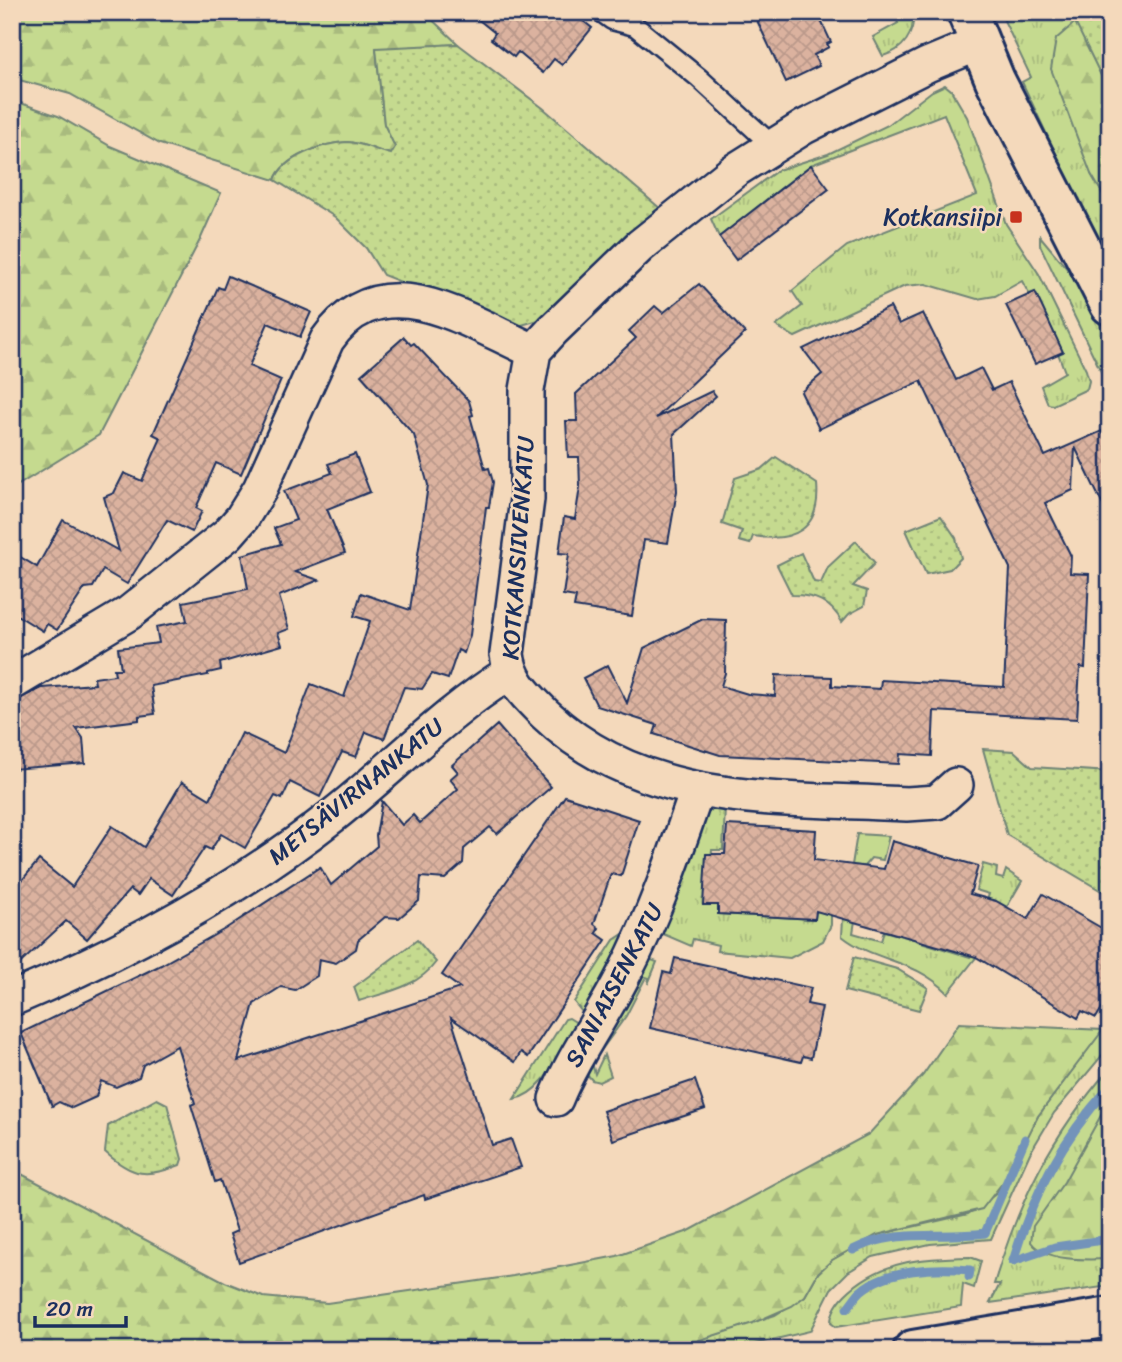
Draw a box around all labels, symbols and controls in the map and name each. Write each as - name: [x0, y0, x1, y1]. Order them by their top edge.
- place label: Kotkansiipi: [883, 196, 1003, 238]
- marker: Kotkansiipi: [1008, 209, 1024, 225]
- street label: KOTKANSIIVENKATU: [489, 434, 547, 661]
- street label: METSÄVIRNANKATU: [258, 706, 454, 876]
- street label: SANIAISENKATU: [553, 894, 676, 1075]
- scale bar: [35, 1285, 126, 1329]
- text: 20 m: [46, 1290, 93, 1328]

